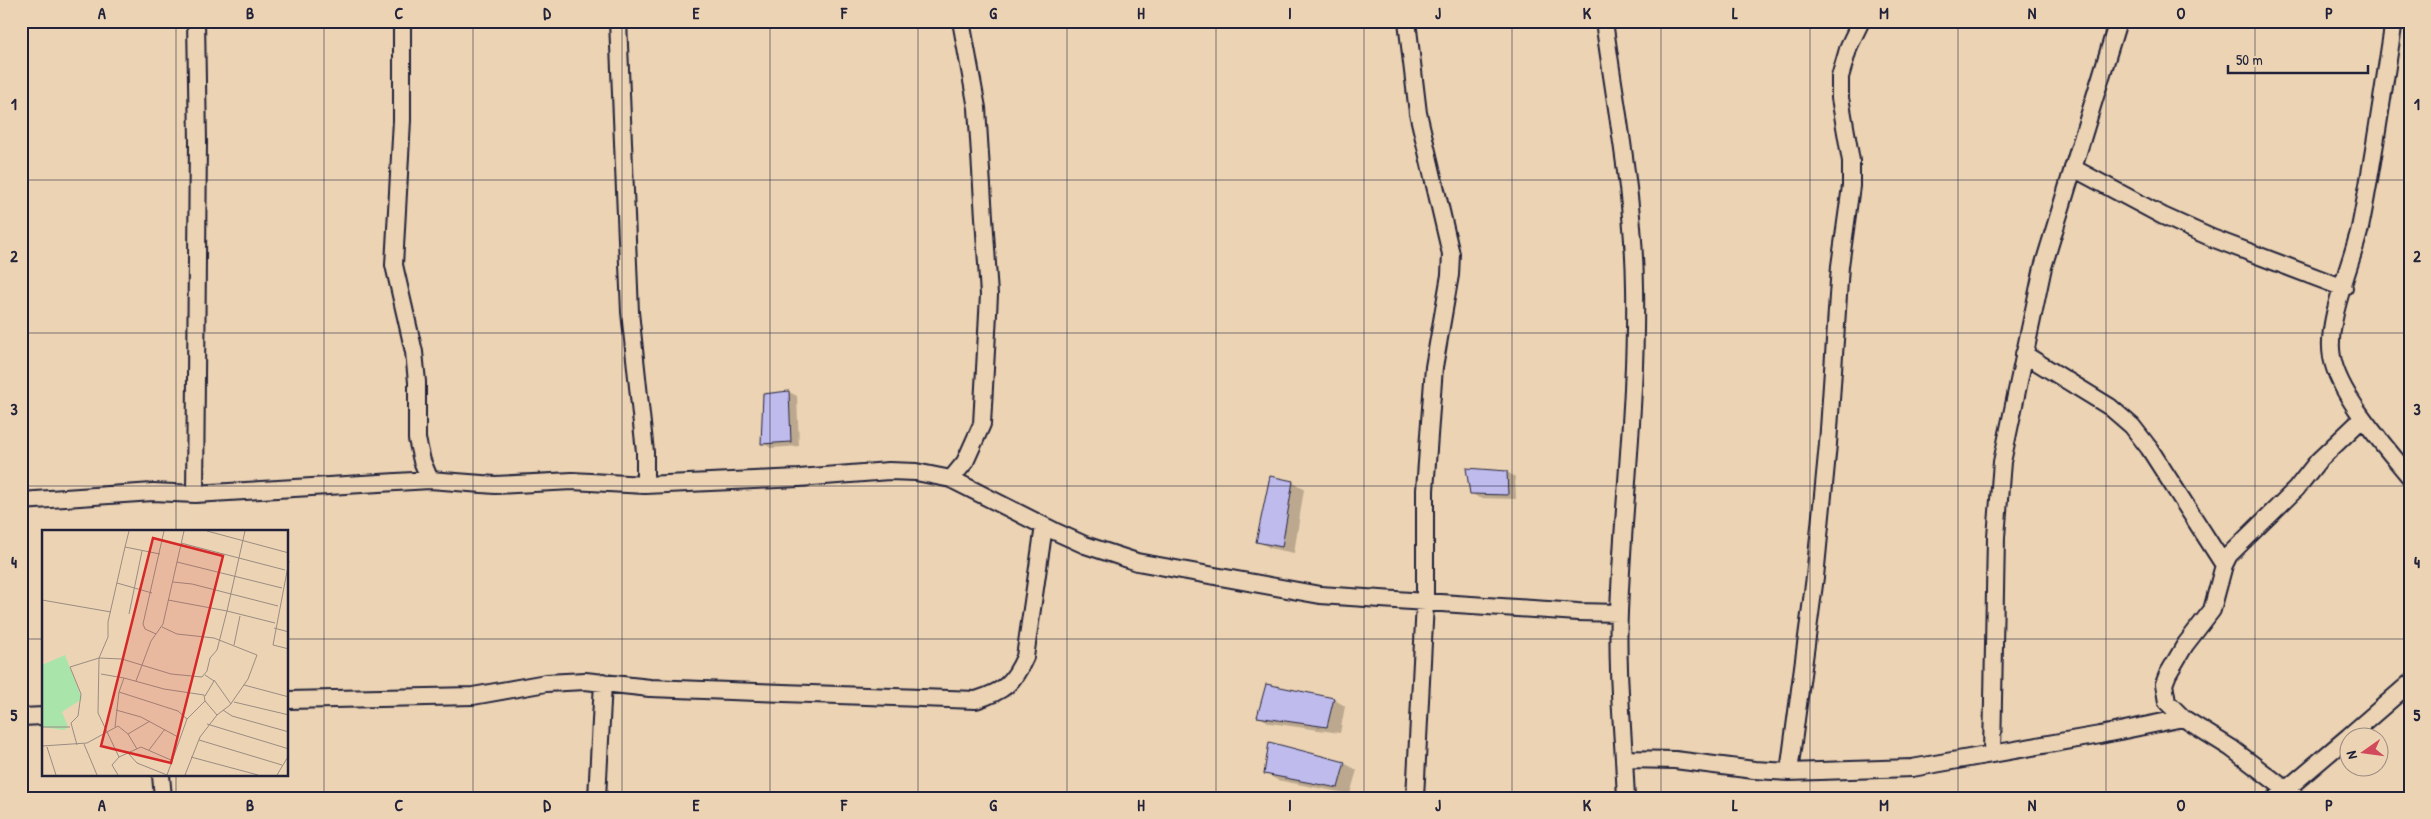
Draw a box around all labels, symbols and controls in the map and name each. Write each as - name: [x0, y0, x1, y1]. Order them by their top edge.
- text: A: [98, 2, 106, 24]
- text: B: [246, 2, 254, 24]
- text: C: [395, 2, 404, 24]
- text: D: [543, 2, 551, 24]
- text: E: [692, 2, 700, 24]
- text: F: [840, 2, 848, 24]
- text: G: [989, 2, 997, 24]
- text: H: [1137, 2, 1145, 24]
- text: I: [1288, 2, 1292, 24]
- text: J: [1435, 2, 1441, 24]
- text: K: [1583, 2, 1592, 24]
- text: L: [1732, 2, 1738, 24]
- text: M: [1879, 2, 1889, 24]
- text: N: [2028, 2, 2037, 24]
- text: O: [2177, 2, 2186, 24]
- text: P: [2325, 2, 2333, 24]
- scale bar: [2228, 42, 2368, 74]
- text: 50 m: [2236, 49, 2263, 70]
- text: 1: [11, 93, 17, 115]
- text: 1: [2414, 93, 2420, 115]
- text: 2: [10, 245, 18, 267]
- text: 2: [2413, 245, 2421, 267]
- text: 3: [10, 398, 18, 420]
- text: 3: [2413, 398, 2421, 420]
- inset map: [42, 530, 289, 776]
- text: 4: [11, 551, 17, 573]
- text: 4: [2414, 551, 2420, 573]
- text: 5: [11, 704, 18, 726]
- text: 5: [2414, 704, 2421, 726]
- north arrow: [2338, 726, 2388, 776]
- text: N: [2341, 749, 2361, 761]
- text: A: [98, 794, 106, 816]
- text: B: [246, 794, 254, 816]
- text: C: [395, 794, 404, 816]
- text: D: [543, 794, 551, 816]
- text: E: [692, 794, 700, 816]
- text: F: [840, 794, 848, 816]
- text: G: [989, 794, 997, 816]
- text: H: [1137, 794, 1145, 816]
- text: I: [1288, 794, 1292, 816]
- text: J: [1435, 794, 1441, 816]
- text: K: [1583, 794, 1592, 816]
- text: L: [1732, 794, 1738, 816]
- text: M: [1879, 794, 1889, 816]
- text: N: [2028, 794, 2037, 816]
- text: O: [2177, 794, 2186, 816]
- text: P: [2325, 794, 2333, 816]

